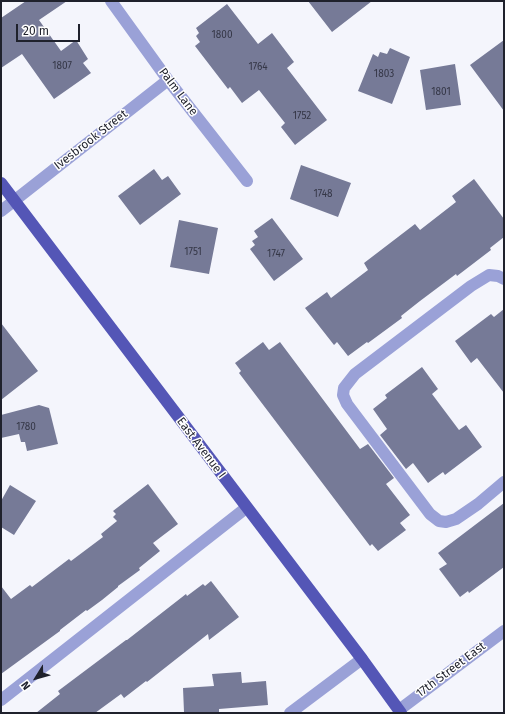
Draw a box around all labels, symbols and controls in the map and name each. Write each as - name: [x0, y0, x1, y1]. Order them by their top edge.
- scale bar: [18, 16, 82, 42]
- text: 20 m: [23, 24, 49, 38]
- house number: 1800: [212, 29, 232, 41]
- house number: 1807: [52, 60, 72, 72]
- house number: 1764: [248, 61, 268, 73]
- street label: Palm Lane: [156, 65, 200, 119]
- house number: 1803: [374, 68, 394, 80]
- house number: 1801: [431, 86, 451, 98]
- street label: Ivesbrook Street: [52, 107, 130, 173]
- house number: 1752: [293, 110, 311, 122]
- house number: 1748: [313, 188, 333, 200]
- house number: 1751: [184, 246, 202, 258]
- house number: 1747: [267, 248, 285, 260]
- street label: East Avenue I: [173, 415, 229, 481]
- house number: 1780: [16, 421, 36, 433]
- street label: 17th Street East: [413, 639, 489, 701]
- north arrow: [16, 658, 56, 698]
- text: N: [19, 679, 33, 692]

